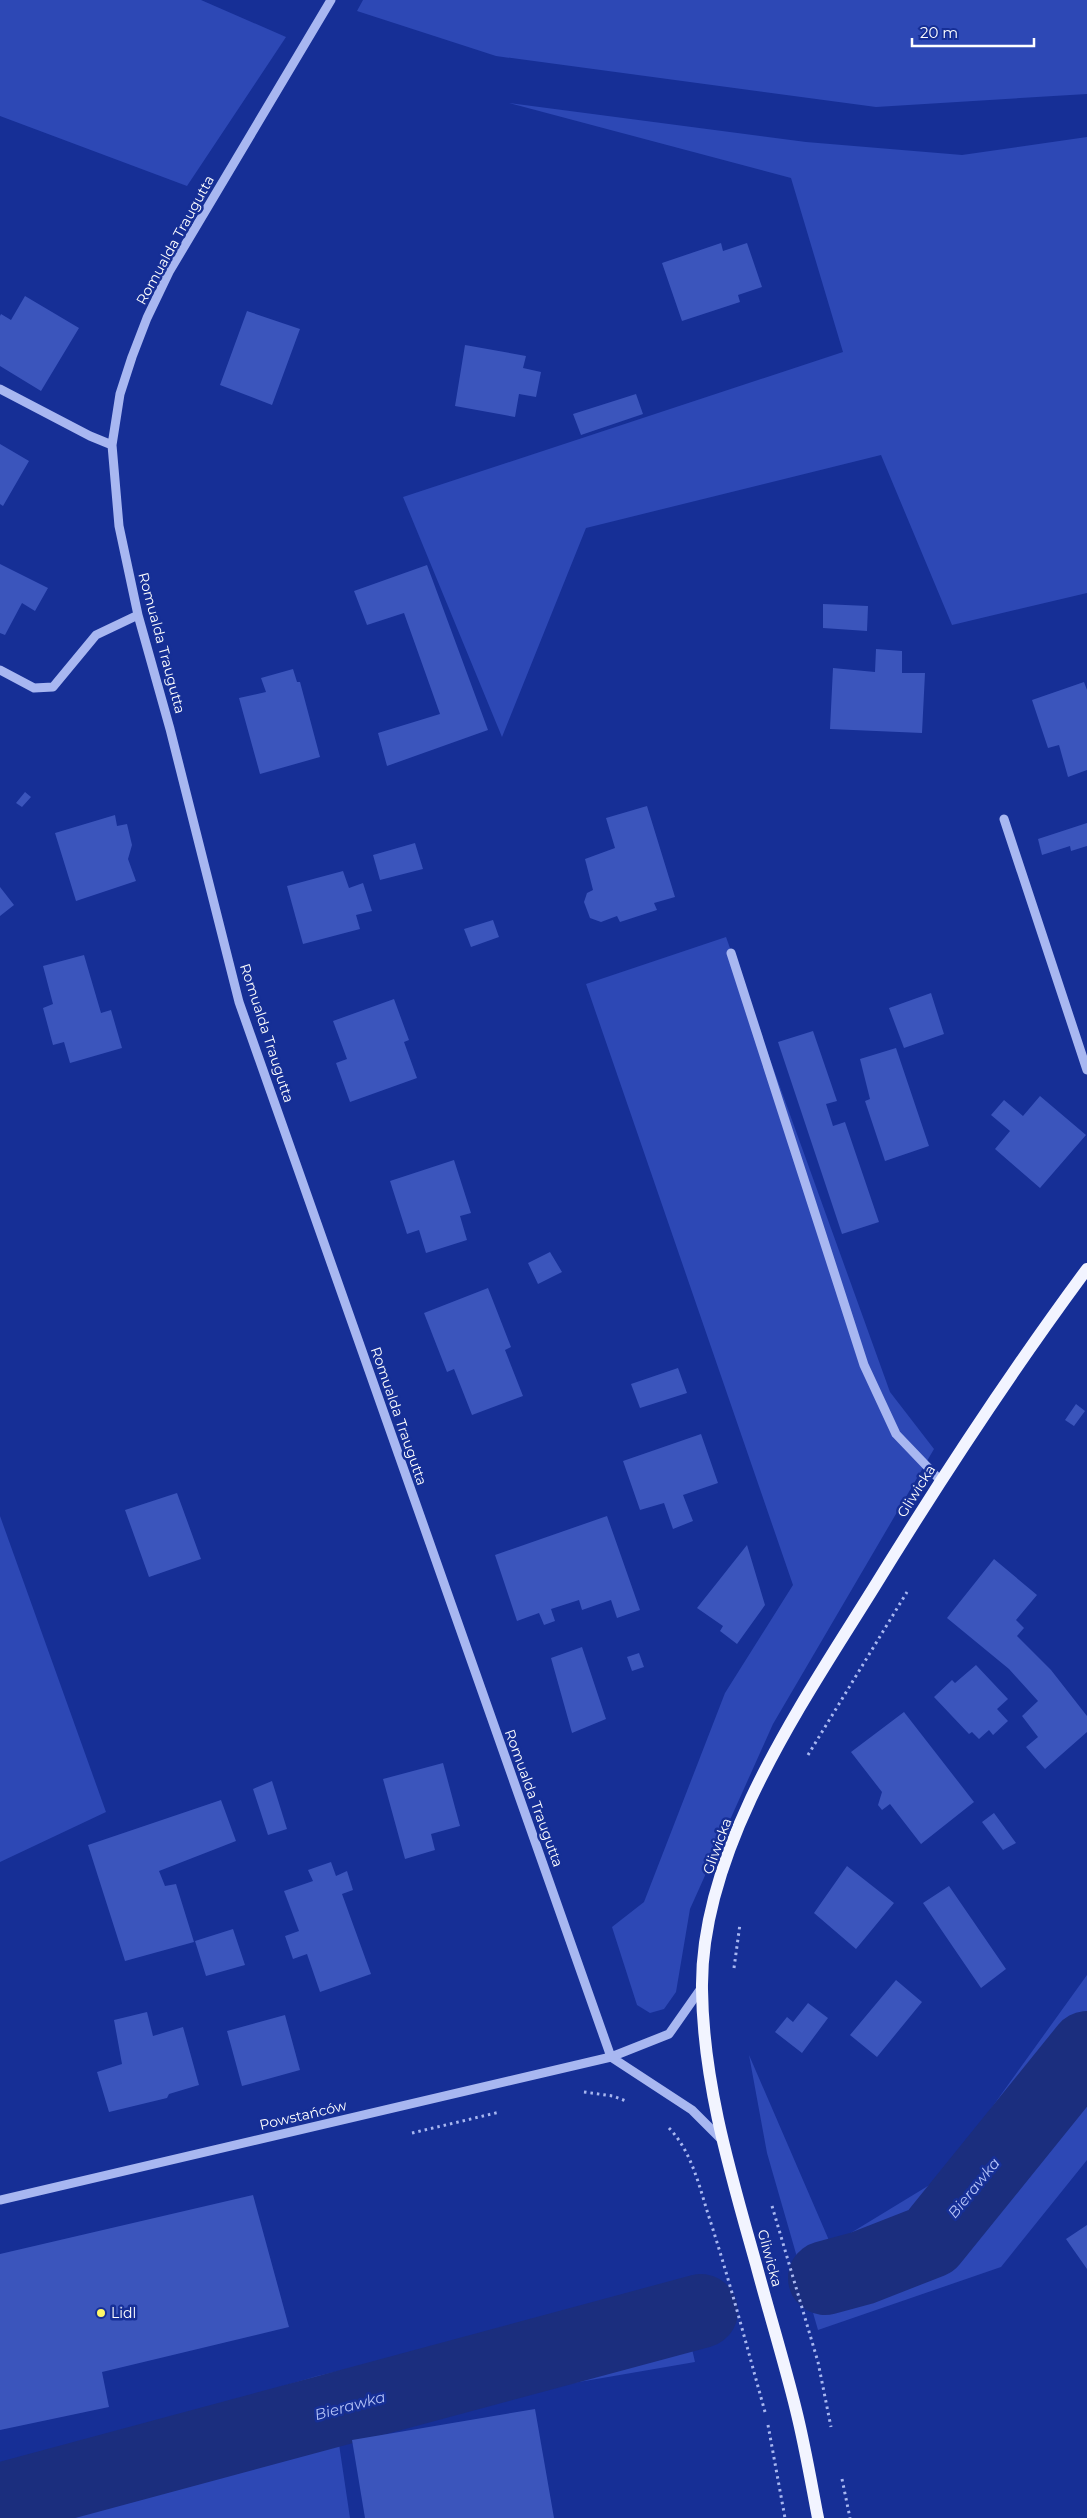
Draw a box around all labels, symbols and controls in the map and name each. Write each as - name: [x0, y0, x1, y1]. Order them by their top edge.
- scale bar: [912, 15, 1034, 47]
- text: 20 m: [920, 23, 958, 42]
- street label: Romualda Traugutta: [132, 172, 218, 308]
- street label: Romualda Traugutta: [134, 570, 190, 716]
- street label: Romualda Traugutta: [236, 961, 298, 1105]
- street label: Romualda Traugutta: [367, 1344, 431, 1488]
- street label: Gliwicka: [893, 1461, 939, 1521]
- street label: Romualda Traugutta: [501, 1727, 567, 1869]
- street label: Gliwicka: [699, 1815, 735, 1877]
- street label: Powstańców: [257, 2096, 349, 2134]
- water label: Bierawka: [943, 2154, 1004, 2222]
- street label: Gliwicka: [754, 2227, 786, 2289]
- place label: Lidl: [111, 2304, 136, 2322]
- marker: Lidl: [95, 2307, 107, 2319]
- water label: Bierawka: [312, 2387, 387, 2424]

